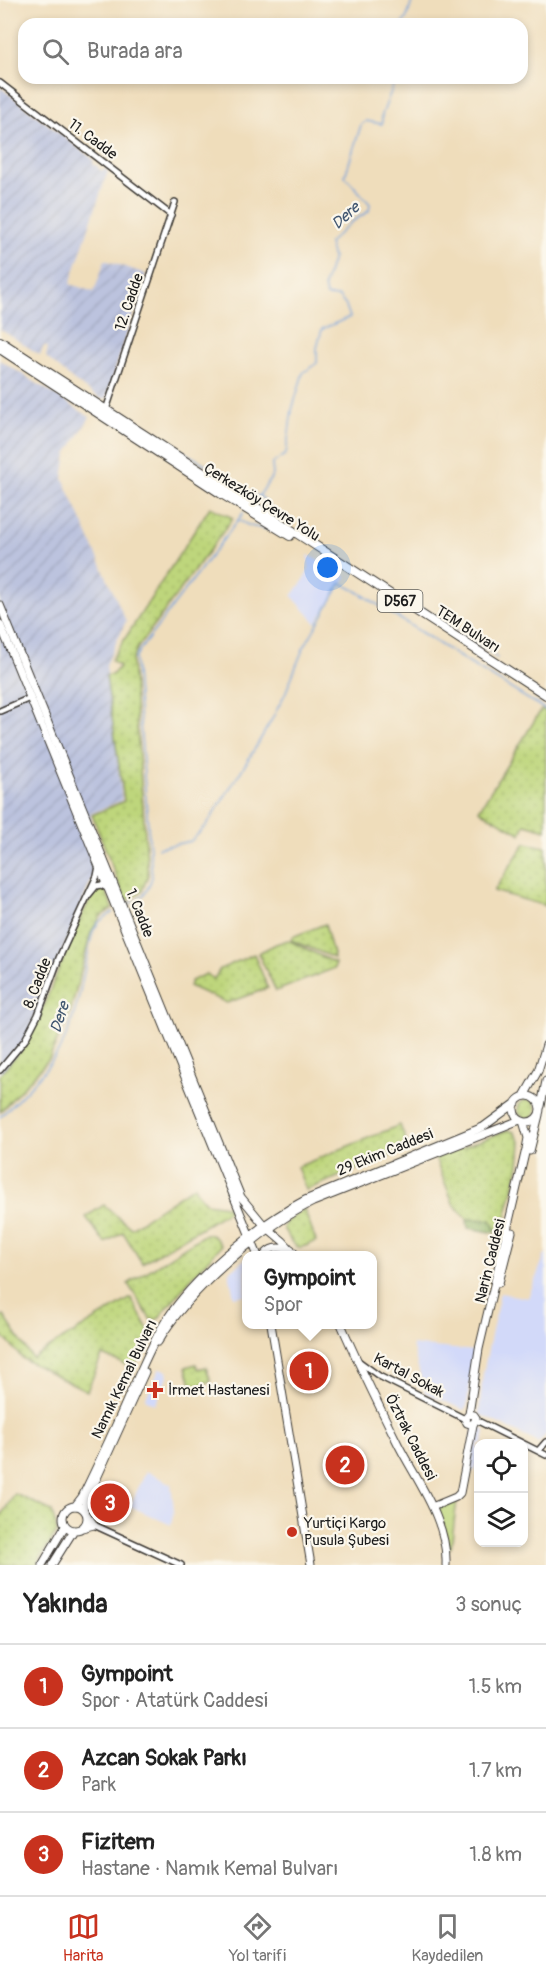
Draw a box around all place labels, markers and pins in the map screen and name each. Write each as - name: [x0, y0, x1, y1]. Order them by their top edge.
- pin: 1: [290, 1348, 328, 1394]
- marker: İrmet Hastanesi: [146, 1381, 164, 1399]
- place label: İrmet Hastanesi: [168, 1381, 269, 1400]
- pin: 2: [326, 1442, 364, 1488]
- pin: 3: [90, 1480, 130, 1526]
- place label: Yurtiçi Kargo Pusula Şubesi: [303, 1514, 389, 1550]
- marker: Yurtiçi Kargo Pusula Şubesi: [285, 1525, 299, 1539]

